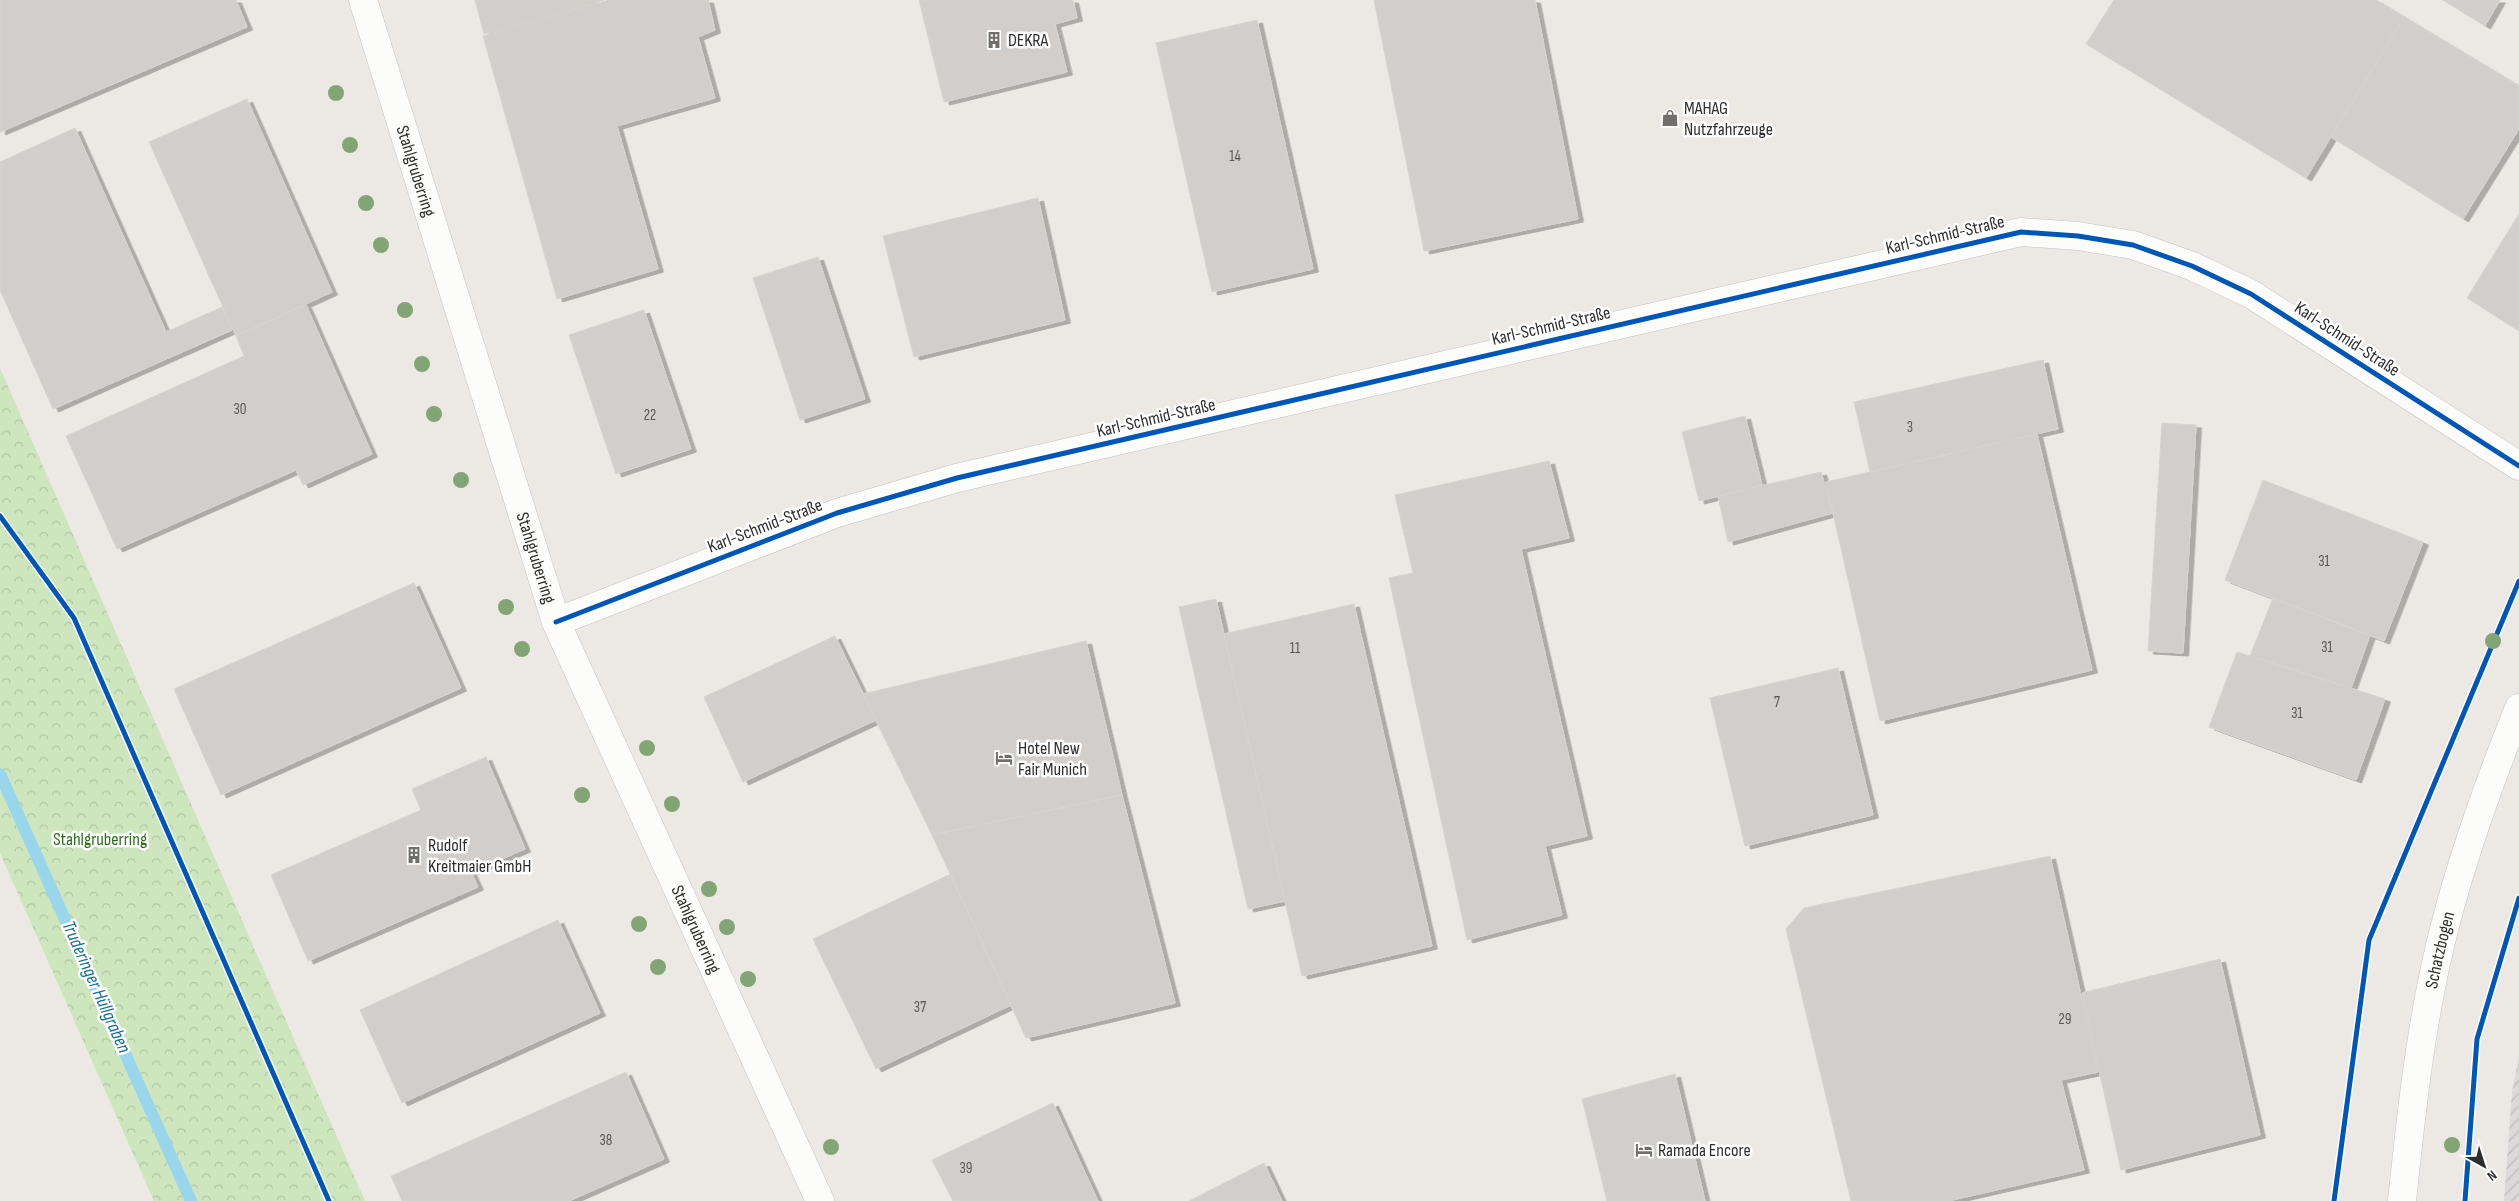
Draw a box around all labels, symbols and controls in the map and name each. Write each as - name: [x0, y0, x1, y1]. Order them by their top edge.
- building icon: DEKRA: [984, 30, 1004, 50]
- place label: DEKRA: [1008, 30, 1049, 51]
- place label: MAHAG Nutzfahrzeuge: [1684, 98, 1773, 140]
- shop icon: MAHAG Nutzfahrzeuge: [1660, 108, 1680, 128]
- street label: Stahlgruberring: [392, 123, 440, 219]
- house number: 14: [1229, 147, 1241, 166]
- street label: Karl-Schmid-Straße: [1884, 211, 2006, 259]
- street label: Karl-Schmid-Straße: [2290, 297, 2404, 381]
- street label: Karl-Schmid-Straße: [1490, 302, 1612, 350]
- street label: Karl-Schmid-Straße: [1095, 394, 1217, 442]
- house number: 30: [234, 400, 246, 419]
- house number: 22: [644, 406, 656, 425]
- house number: 3: [1907, 418, 1913, 437]
- street label: Karl-Schmid-Straße: [705, 494, 825, 558]
- street label: Stahlgruberring: [512, 510, 560, 606]
- house number: 31: [2318, 552, 2331, 571]
- house number: 31: [2321, 638, 2334, 657]
- house number: 11: [1290, 639, 1301, 658]
- house number: 7: [1774, 693, 1780, 712]
- house number: 31: [2291, 704, 2304, 723]
- place label: Hotel New Fair Munich: [1018, 738, 1087, 780]
- hotel icon: Hotel New Fair Munich: [994, 748, 1014, 768]
- park label: Stahlgruberring: [53, 829, 147, 850]
- place label: Rudolf Kreitmaier GmbH: [428, 835, 531, 877]
- building icon: Rudolf Kreitmaier GmbH: [404, 845, 424, 865]
- street label: Stahlgruberring: [667, 882, 725, 977]
- street label: Schatzbogen: [2421, 909, 2459, 990]
- water label: Truderinger Hüllgraben: [57, 917, 135, 1057]
- house number: 37: [914, 998, 926, 1017]
- house number: 29: [2059, 1010, 2071, 1029]
- house number: 38: [600, 1131, 612, 1150]
- hotel icon: Ramada Encore: [1634, 1140, 1654, 1160]
- place label: Ramada Encore: [1658, 1140, 1751, 1161]
- north arrow: [2459, 1141, 2509, 1191]
- house number: 39: [960, 1159, 972, 1178]
- text: N: [2484, 1167, 2500, 1185]

